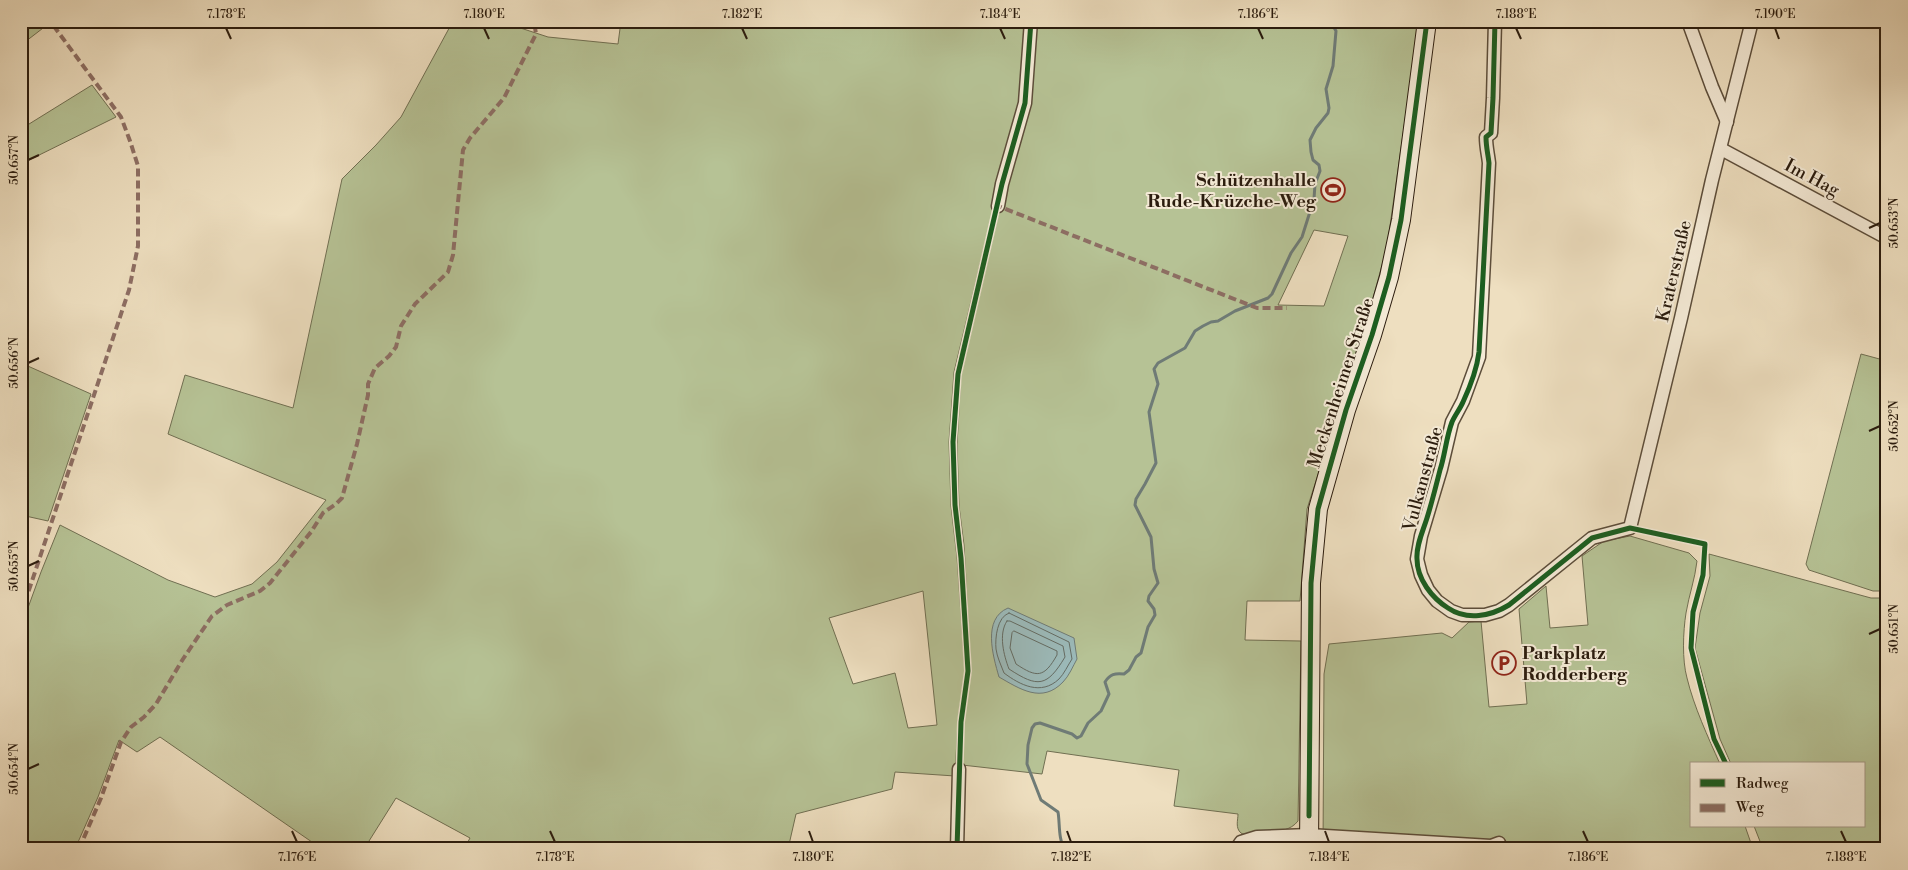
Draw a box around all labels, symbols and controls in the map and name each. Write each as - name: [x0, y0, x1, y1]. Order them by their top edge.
- text: 7.178°E: [207, 7, 245, 22]
- text: 7.180°E: [463, 7, 505, 22]
- text: 7.182°E: [722, 7, 762, 22]
- text: 7.184°E: [980, 7, 1020, 22]
- text: 7.186°E: [1238, 7, 1278, 22]
- text: 7.188°E: [1496, 7, 1536, 22]
- text: 7.190°E: [1754, 7, 1796, 22]
- text: 50.657°N: [7, 135, 22, 185]
- street label: Im Hag: [1780, 154, 1844, 202]
- place label: Schützenhalle Rude-Krüzche-Weg: [1147, 169, 1317, 213]
- sports icon: Schützenhalle Rude-Krüzche-Weg: [1320, 177, 1346, 203]
- text: 50.653°N: [1887, 197, 1902, 249]
- street label: Kraterstraße: [1651, 218, 1697, 324]
- street label: Meckenheimer Straße: [1303, 295, 1379, 471]
- text: 50.656°N: [7, 337, 22, 389]
- text: 50.652°N: [1887, 400, 1902, 452]
- street label: Vulkanstraße: [1398, 424, 1448, 535]
- text: 50.655°N: [7, 540, 22, 592]
- text: 50.651°N: [1887, 604, 1902, 654]
- place label: Parkplatz Rodderberg: [1522, 642, 1628, 686]
- parking icon: Parkplatz Rodderberg: [1491, 650, 1517, 676]
- text: 50.654°N: [7, 743, 22, 795]
- legend: [1690, 762, 1866, 828]
- text: Radweg: [1736, 774, 1789, 793]
- text: Weg: [1735, 798, 1764, 817]
- text: 7.176°E: [278, 850, 316, 865]
- text: 7.178°E: [536, 850, 574, 865]
- text: 7.180°E: [792, 850, 834, 865]
- text: 7.182°E: [1051, 850, 1091, 865]
- text: 7.184°E: [1309, 850, 1349, 865]
- text: 7.186°E: [1568, 850, 1608, 865]
- text: 7.188°E: [1826, 850, 1866, 865]

